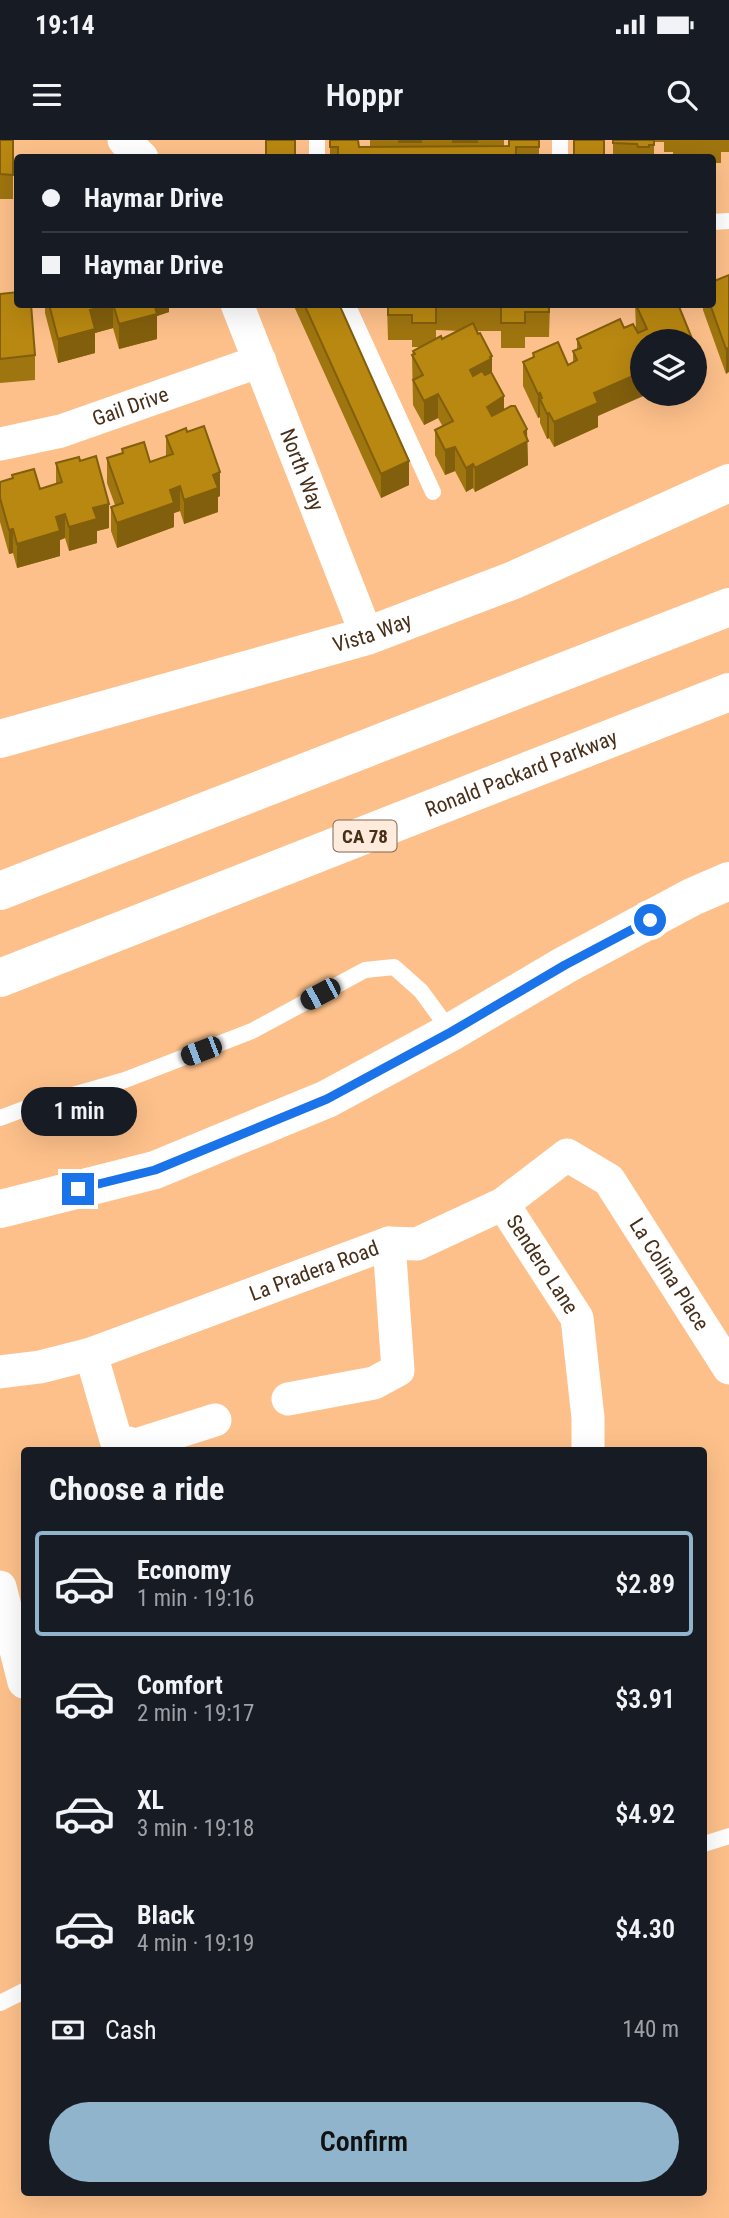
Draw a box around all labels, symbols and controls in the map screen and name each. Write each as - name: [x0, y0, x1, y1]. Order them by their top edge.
- text: 19:14: [35, 10, 95, 40]
- icon: menu: [28, 76, 66, 114]
- text: Hoppr: [326, 76, 403, 114]
- icon: search: [663, 76, 701, 114]
- text: Haymar Drive: [84, 183, 224, 213]
- text: Haymar Drive: [84, 250, 224, 280]
- map controls: [630, 329, 707, 406]
- button: layers: [630, 329, 707, 406]
- street label: Gail Drive: [89, 382, 172, 431]
- street label: North Way: [275, 425, 329, 514]
- street label: Vista Way: [330, 608, 415, 657]
- street label: Ronald Packard Parkway: [422, 725, 621, 822]
- road number: CA 78: [334, 820, 396, 852]
- route start: [634, 904, 666, 936]
- car: [297, 975, 344, 1013]
- car: [178, 1034, 225, 1068]
- callout: 1 min: [20, 1088, 136, 1136]
- text: 1 min: [54, 1098, 104, 1125]
- route end: [62, 1173, 94, 1205]
- street label: Sendero Lane: [501, 1211, 583, 1318]
- street label: La Colina Place: [625, 1214, 714, 1335]
- street label: La Pradera Road: [246, 1236, 382, 1306]
- text: Choose a ride: [49, 1470, 224, 1508]
- icon: car: [53, 1552, 116, 1615]
- text: Economy: [137, 1555, 231, 1585]
- text: $2.89: [615, 1569, 675, 1599]
- text: 1 min · 19:16: [137, 1585, 254, 1612]
- icon: car: [53, 1667, 116, 1730]
- text: Comfort: [137, 1670, 223, 1700]
- text: $3.91: [615, 1684, 675, 1714]
- text: 2 min · 19:17: [137, 1700, 254, 1727]
- icon: car: [53, 1782, 116, 1845]
- text: XL: [137, 1785, 164, 1815]
- text: $4.92: [615, 1799, 675, 1829]
- text: 3 min · 19:18: [137, 1815, 254, 1842]
- icon: car: [53, 1897, 116, 1960]
- text: Black: [137, 1900, 195, 1930]
- text: $4.30: [615, 1914, 675, 1944]
- text: 4 min · 19:19: [137, 1930, 254, 1957]
- icon: cash: [49, 2011, 87, 2049]
- text: Cash: [105, 2015, 157, 2045]
- text: 140 m: [622, 2016, 679, 2043]
- button: Confirm: [49, 2102, 679, 2182]

